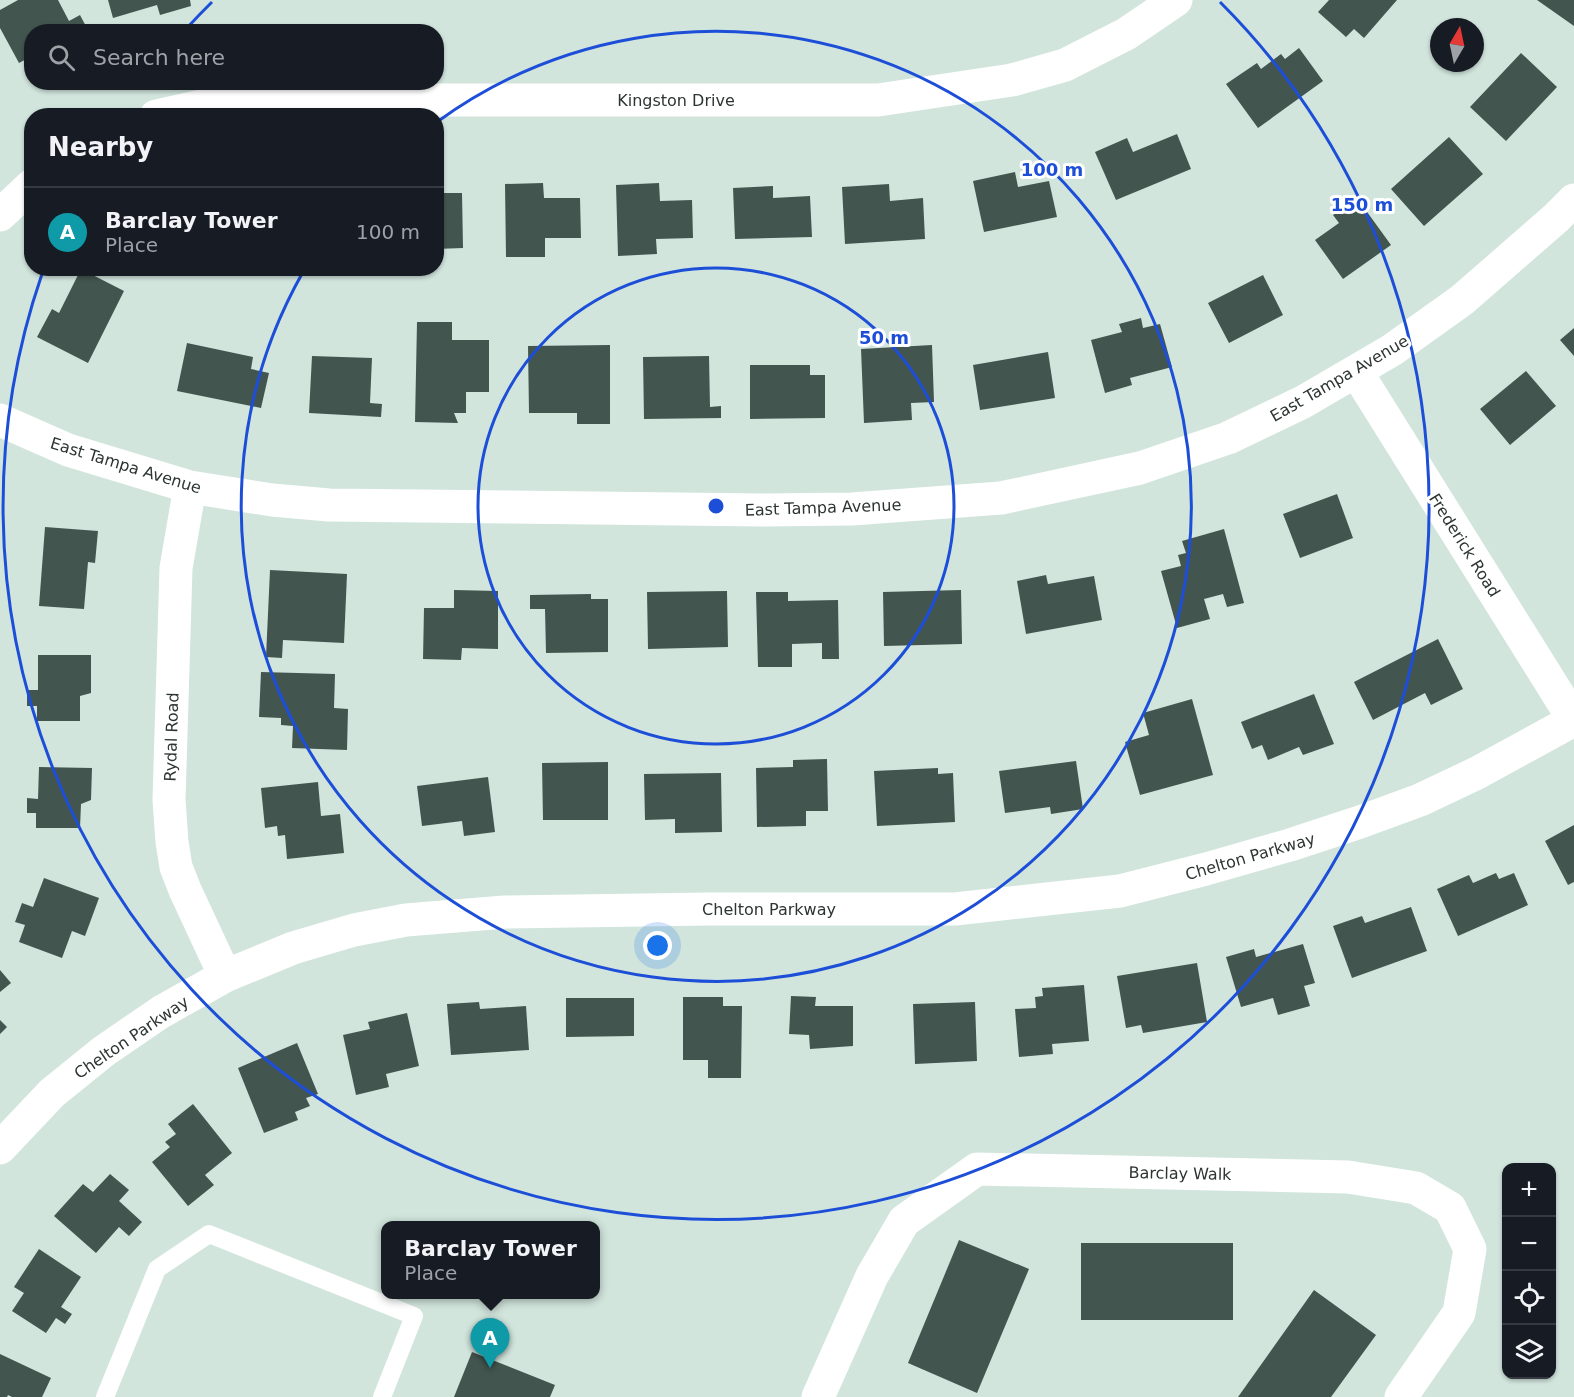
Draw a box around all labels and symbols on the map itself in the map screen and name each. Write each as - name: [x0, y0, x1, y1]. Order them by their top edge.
- north arrow: [1430, 18, 1484, 72]
- street label: Kingston Drive: [617, 91, 735, 110]
- text: 100 m: [1021, 159, 1083, 180]
- text: 150 m: [1331, 194, 1393, 215]
- text: 50 m: [859, 327, 909, 348]
- street label: East Tampa Avenue: [1267, 331, 1412, 426]
- street label: East Tampa Avenue: [48, 433, 204, 497]
- street label: Frederick Road: [1425, 490, 1504, 601]
- street label: East Tampa Avenue: [744, 495, 902, 520]
- centre of rings: [706, 496, 726, 516]
- street label: Rydal Road: [160, 692, 183, 782]
- street label: Chelton Parkway: [1183, 829, 1317, 884]
- street label: Chelton Parkway: [702, 900, 836, 919]
- your location: [643, 931, 672, 960]
- street label: Chelton Parkway: [70, 992, 192, 1083]
- street label: Barclay Walk: [1128, 1163, 1232, 1184]
- pin: A: [470, 1318, 510, 1368]

